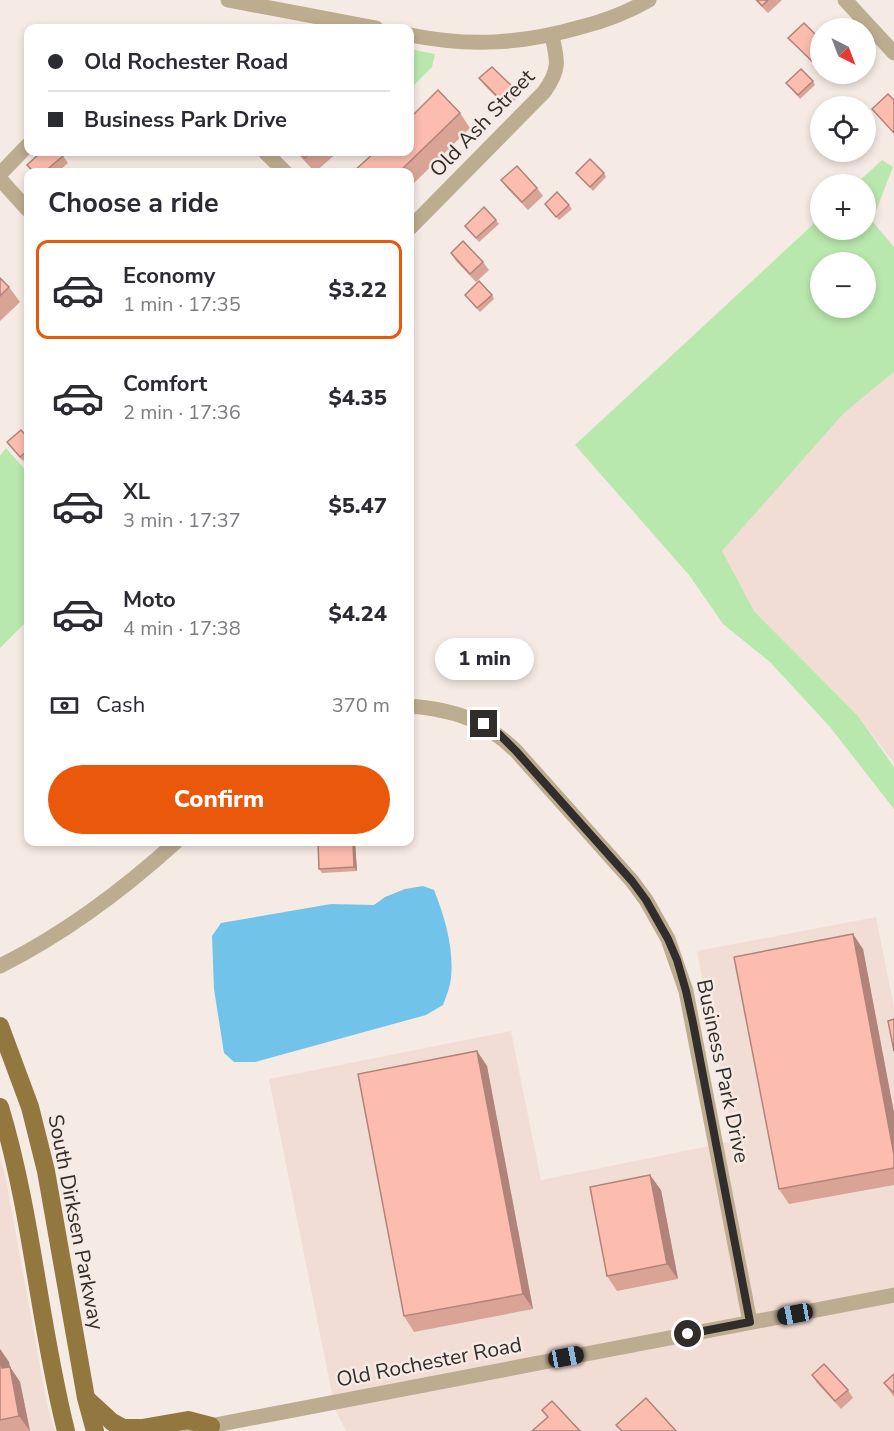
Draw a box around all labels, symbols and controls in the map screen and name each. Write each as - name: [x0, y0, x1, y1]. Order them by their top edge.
- north arrow: [810, 18, 876, 84]
- map controls: [810, 18, 876, 318]
- text: Old Rochester Road: [84, 47, 288, 77]
- street label: Old Ash Street: [423, 63, 541, 183]
- button: locate: [810, 96, 876, 162]
- text: Business Park Drive: [84, 105, 287, 135]
- button: +: [810, 174, 876, 240]
- text: Choose a ride: [48, 185, 219, 222]
- button: −: [810, 252, 876, 318]
- text: Economy: [123, 261, 215, 291]
- icon: car: [51, 263, 105, 317]
- text: $3.22: [328, 275, 387, 305]
- text: 1 min · 17:35: [123, 291, 241, 318]
- text: Comfort: [123, 369, 207, 399]
- icon: car: [51, 371, 105, 425]
- text: $4.35: [328, 383, 387, 413]
- text: 2 min · 17:36: [123, 399, 241, 426]
- text: XL: [123, 477, 150, 507]
- icon: car: [51, 479, 105, 533]
- text: $5.47: [328, 491, 387, 521]
- text: 3 min · 17:37: [123, 507, 241, 534]
- text: Moto: [123, 585, 176, 615]
- icon: car: [51, 587, 105, 641]
- text: $4.24: [328, 599, 387, 629]
- text: 4 min · 17:38: [123, 615, 241, 642]
- callout: 1 min: [434, 637, 534, 679]
- text: 1 min: [458, 645, 511, 672]
- icon: cash: [48, 689, 81, 722]
- text: Cash: [96, 690, 145, 720]
- text: 370 m: [332, 692, 390, 719]
- route end: [470, 710, 497, 737]
- button: Confirm: [48, 765, 390, 834]
- street label: Business Park Drive: [690, 977, 756, 1165]
- street label: South Dirksen Parkway: [41, 1112, 111, 1332]
- car: [776, 1302, 814, 1326]
- route start: [674, 1320, 701, 1347]
- street label: Old Rochester Road: [334, 1330, 524, 1394]
- car: [547, 1345, 585, 1369]

